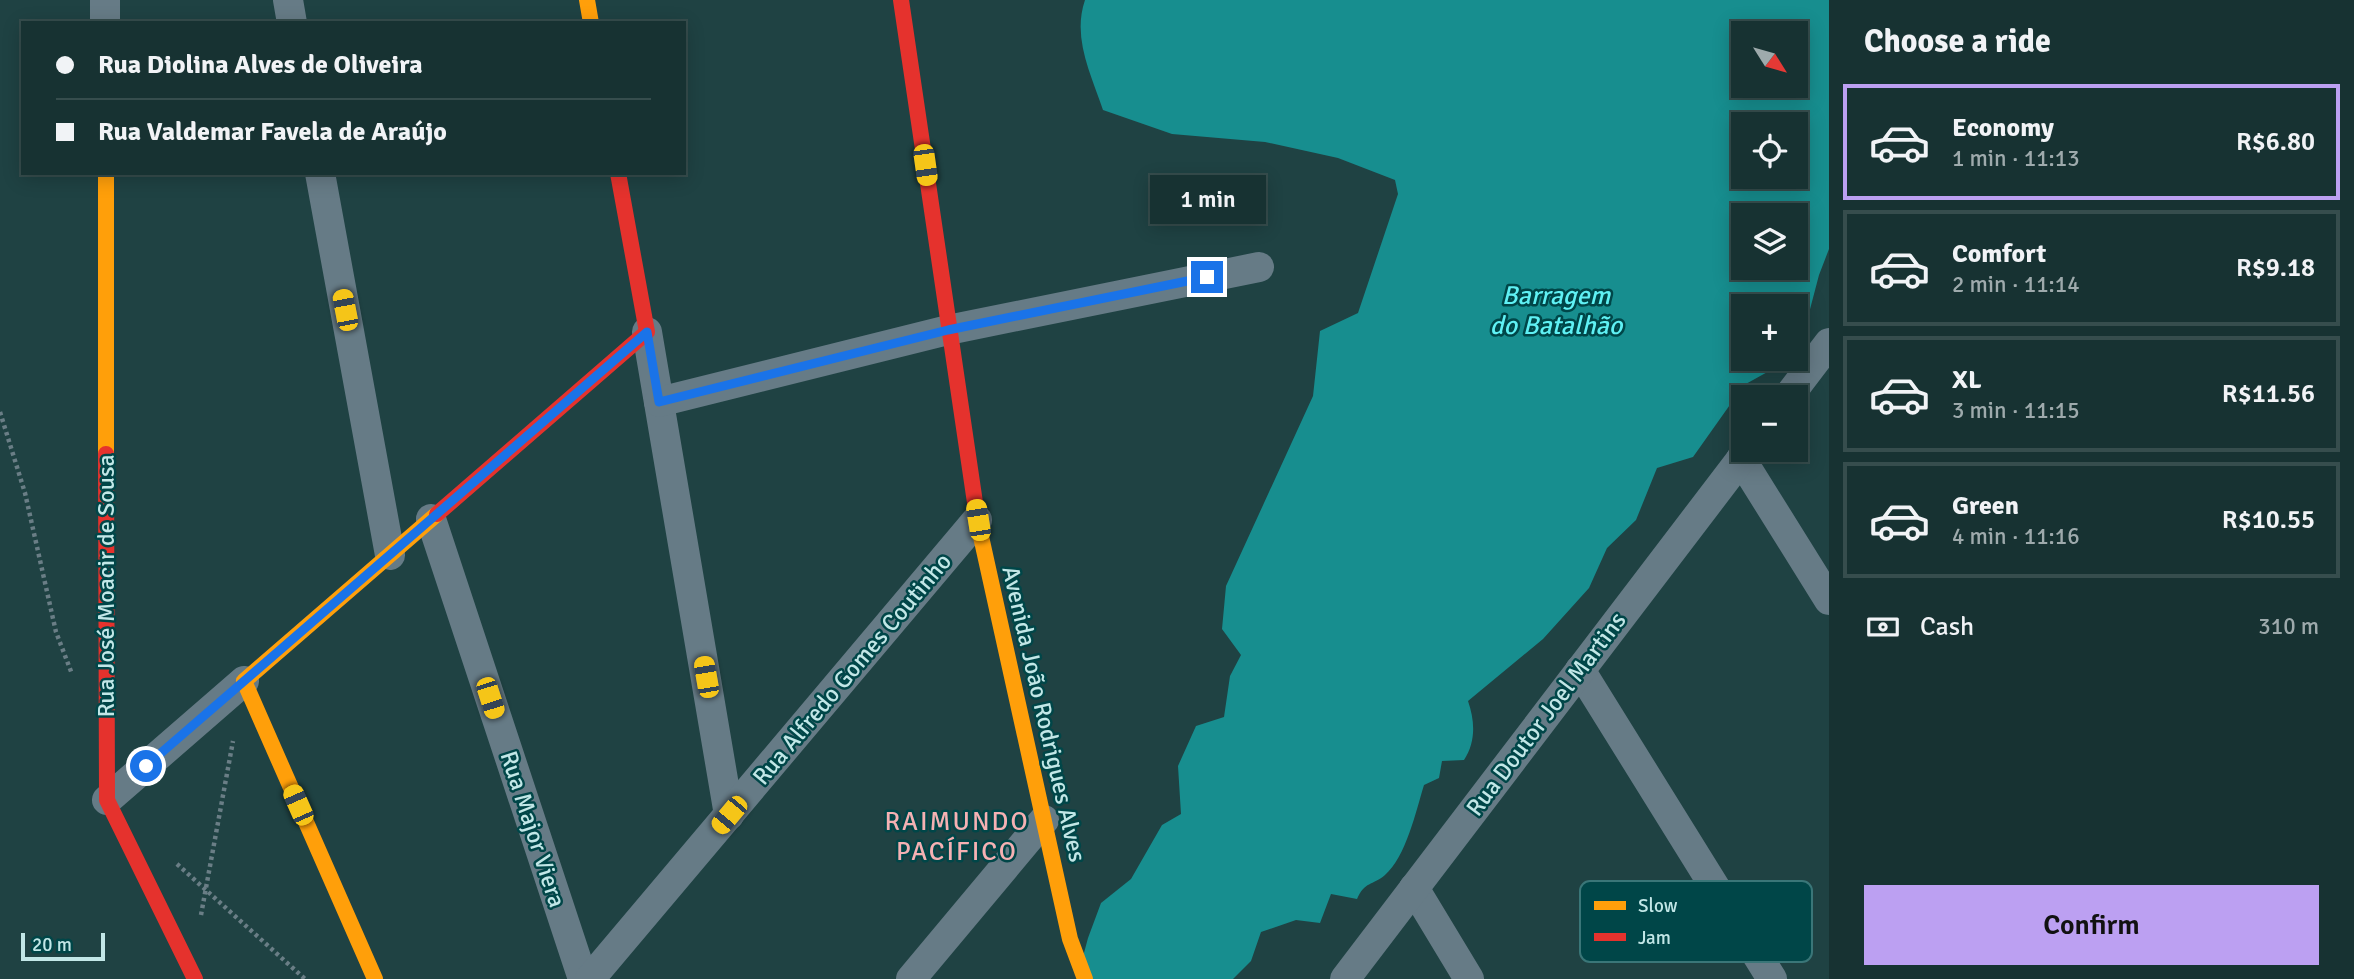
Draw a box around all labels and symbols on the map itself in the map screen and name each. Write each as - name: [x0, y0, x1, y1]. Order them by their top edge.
- north arrow: [1731, 21, 1808, 98]
- car: [912, 143, 939, 187]
- callout: 1 min: [1149, 176, 1265, 224]
- route end: [1191, 261, 1223, 293]
- water label: Barragem do Batalhão: [1490, 280, 1624, 342]
- car: [331, 287, 360, 333]
- street label: Rua José Moacir de Sousa: [91, 454, 121, 718]
- car: [965, 498, 992, 542]
- street label: Rua Alfredo Gomes Coutinho: [746, 547, 958, 791]
- street label: Avenida João Rodrigues Alves: [995, 563, 1093, 865]
- street label: Rua Doutor Joel Martins: [1460, 606, 1632, 822]
- car: [693, 654, 720, 700]
- car: [474, 675, 507, 721]
- street label: Rua Major Viera: [494, 747, 572, 911]
- route start: [130, 750, 162, 782]
- car: [280, 782, 317, 828]
- car: [708, 792, 751, 838]
- district label: RAIMUNDO PACÍFICO: [884, 806, 1030, 868]
- legend: [1580, 881, 1812, 962]
- text: Slow: [1638, 894, 1678, 918]
- text: Jam: [1638, 926, 1671, 950]
- scale bar: [21, 930, 105, 962]

